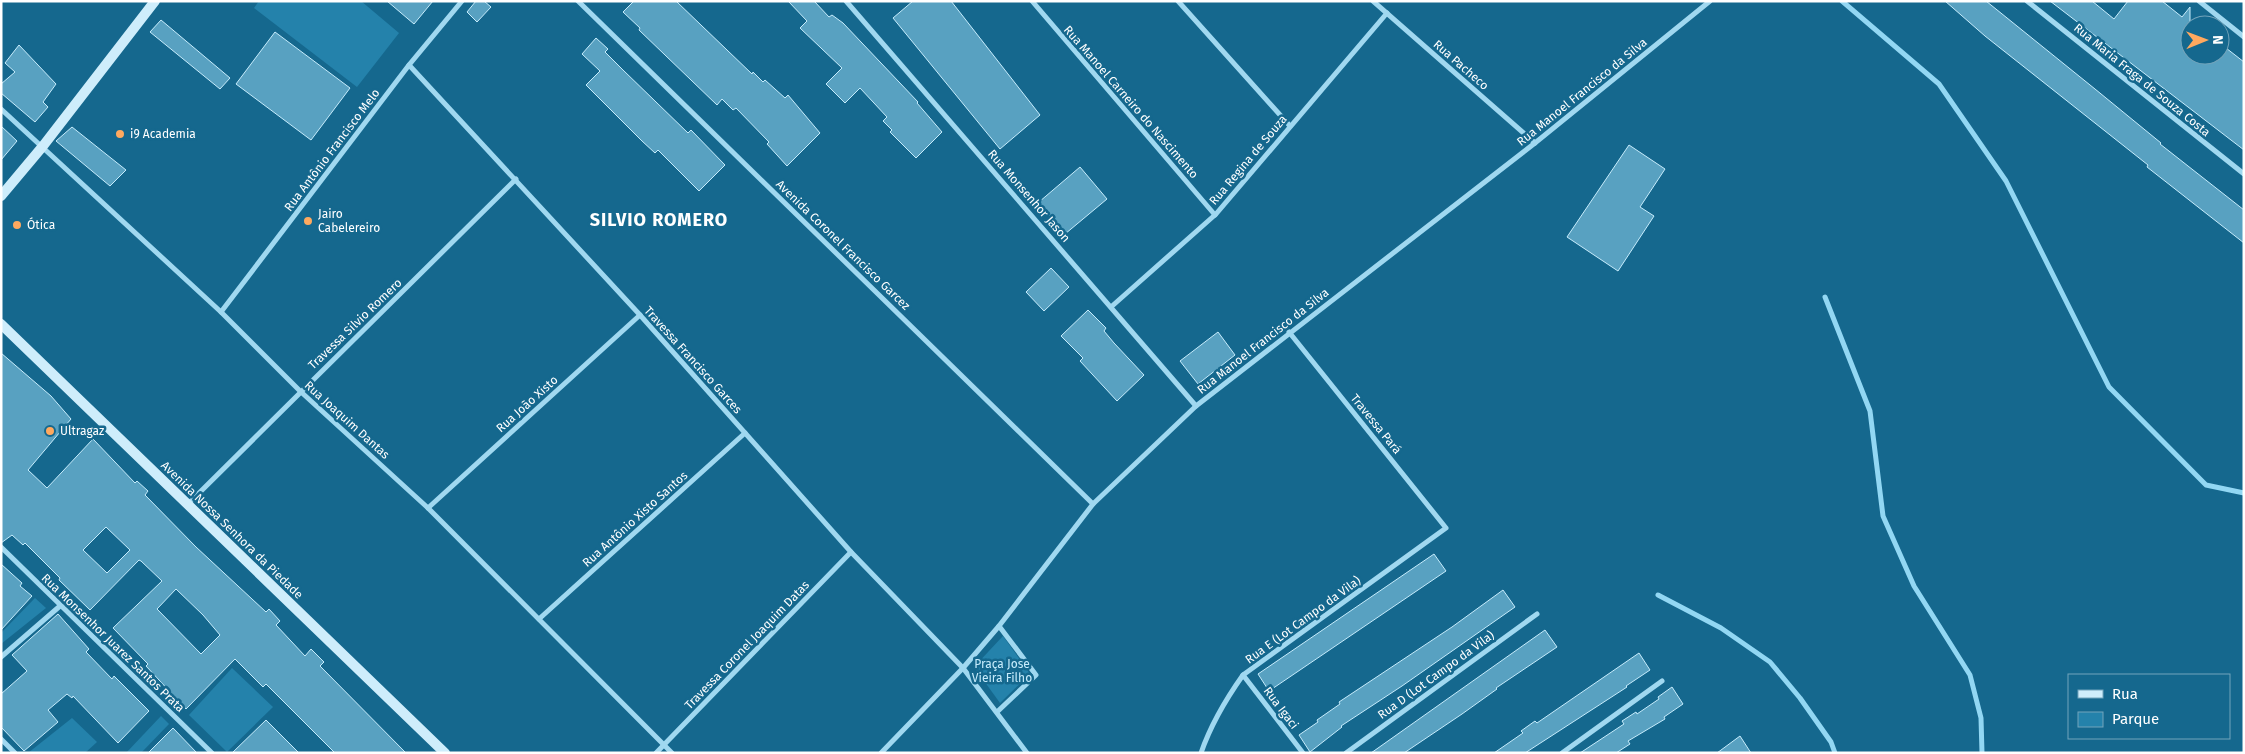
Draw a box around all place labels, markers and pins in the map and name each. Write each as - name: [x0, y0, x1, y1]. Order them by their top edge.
- place label: i9 Academia: [130, 127, 196, 141]
- marker: i9 Academia: [114, 128, 126, 140]
- place label: Jairo Cabelereiro: [318, 207, 380, 235]
- marker: Jairo Cabelereiro: [302, 215, 314, 227]
- place label: Ótica: [27, 217, 55, 232]
- marker: Ótica: [11, 219, 23, 231]
- place label: Ultragaz: [60, 424, 104, 438]
- marker: Ultragaz: [44, 425, 56, 437]

